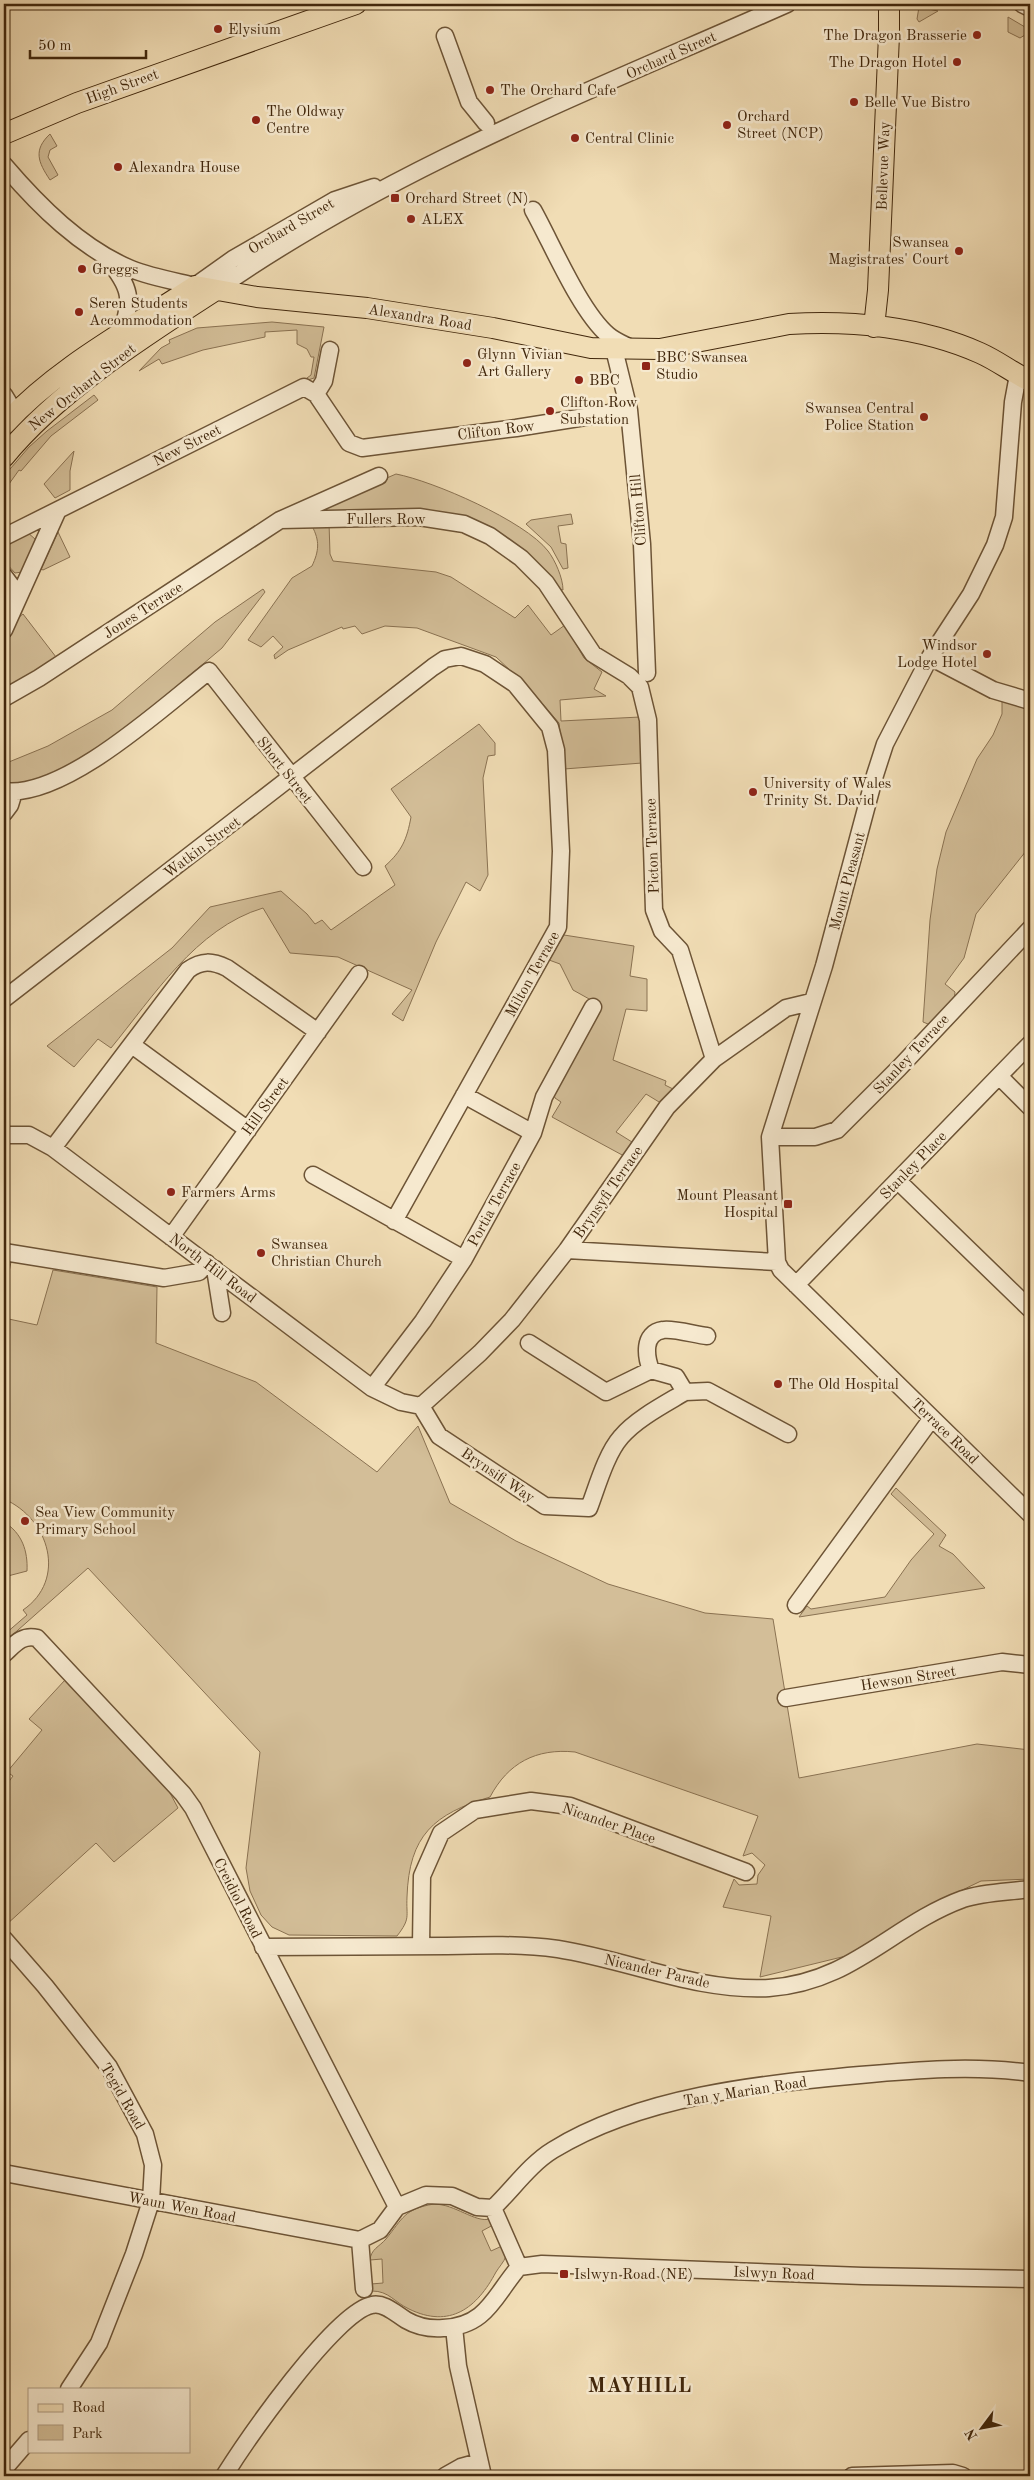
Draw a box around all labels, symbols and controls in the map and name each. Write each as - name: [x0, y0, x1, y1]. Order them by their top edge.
- marker: Elysium: [212, 23, 224, 35]
- place label: Elysium: [228, 23, 281, 38]
- scale bar: [30, 28, 146, 60]
- place label: The Dragon Brasserie: [823, 29, 967, 44]
- marker: The Dragon Brasserie: [971, 29, 983, 41]
- street label: Orchard Street: [624, 30, 719, 83]
- text: 50 m: [38, 39, 72, 54]
- place label: The Dragon Hotel: [828, 56, 947, 71]
- marker: The Dragon Hotel: [951, 56, 963, 68]
- street label: High Street: [84, 67, 161, 107]
- marker: The Orchard Cafe: [484, 84, 496, 96]
- place label: The Orchard Cafe: [500, 84, 616, 99]
- marker: Belle Vue Bistro: [848, 96, 860, 108]
- place label: Belle Vue Bistro: [864, 96, 970, 111]
- place label: The Oldway Centre: [266, 105, 345, 137]
- place label: Orchard Street (NCP): [737, 110, 824, 142]
- marker: The Oldway Centre: [250, 114, 262, 126]
- marker: Orchard Street (NCP): [721, 119, 733, 131]
- street label: Bellevue Way: [875, 121, 894, 211]
- marker: Central Clinic: [569, 132, 581, 144]
- place label: Central Clinic: [585, 132, 674, 147]
- marker: Alexandra House: [112, 161, 124, 173]
- place label: Alexandra House: [128, 161, 240, 176]
- marker: Orchard Street (N): [389, 192, 401, 204]
- place label: Orchard Street (N): [405, 192, 529, 207]
- street label: Orchard Street: [246, 197, 337, 258]
- marker: ALEX: [405, 213, 417, 225]
- place label: ALEX: [421, 213, 464, 228]
- place label: Swansea Magistrates' Court: [828, 236, 950, 268]
- marker: Swansea Magistrates' Court: [953, 245, 965, 257]
- marker: Greggs: [76, 263, 88, 275]
- place label: Greggs: [92, 263, 139, 278]
- place label: Seren Students Accommodation: [89, 297, 192, 329]
- street label: Alexandra Road: [367, 303, 473, 334]
- marker: Seren Students Accommodation: [73, 306, 85, 318]
- street label: New Orchard Street: [27, 342, 139, 434]
- place label: Glynn Vivian Art Gallery: [477, 348, 563, 380]
- place label: BBC Swansea Studio: [656, 351, 748, 383]
- marker: Glynn Vivian Art Gallery: [461, 357, 473, 369]
- marker: BBC Swansea Studio: [640, 360, 652, 372]
- marker: BBC: [573, 374, 585, 386]
- place label: BBC: [589, 374, 620, 389]
- place label: Clifton Row Substation: [560, 396, 638, 428]
- place label: Swansea Central Police Station: [805, 402, 914, 434]
- marker: Clifton Row Substation: [544, 405, 556, 417]
- marker: Swansea Central Police Station: [918, 411, 930, 423]
- street label: Clifton Row: [457, 419, 536, 444]
- street label: New Street: [151, 423, 224, 470]
- street label: Clifton Hill: [629, 473, 650, 546]
- street label: Fullers Row: [346, 513, 426, 528]
- street label: Jones Terrace: [102, 580, 186, 642]
- place label: Windsor Lodge Hotel: [897, 639, 977, 671]
- marker: Windsor Lodge Hotel: [981, 648, 993, 660]
- street label: Short Street: [253, 735, 314, 807]
- place label: University of Wales Trinity St. David: [763, 777, 891, 809]
- marker: University of Wales Trinity St. David: [747, 786, 759, 798]
- street label: Picton Terrace: [644, 798, 663, 894]
- street label: Watkin Street: [162, 815, 244, 882]
- street label: Mount Pleasant: [828, 830, 869, 932]
- street label: Milton Terrace: [504, 929, 563, 1020]
- street label: Stanley Terrace: [872, 1012, 953, 1098]
- street label: Hill Street: [240, 1075, 292, 1139]
- street label: Stanley Place: [878, 1129, 950, 1203]
- street label: Brynsyfi Terrace: [572, 1144, 647, 1242]
- street label: Portia Terrace: [466, 1160, 525, 1249]
- marker: Farmers Arms: [165, 1186, 177, 1198]
- place label: Farmers Arms: [181, 1186, 275, 1201]
- place label: Mount Pleasant Hospital: [677, 1189, 778, 1221]
- marker: Mount Pleasant Hospital: [782, 1198, 794, 1210]
- street label: North Hill Road: [166, 1232, 258, 1307]
- place label: Swansea Christian Church: [271, 1238, 382, 1270]
- marker: Swansea Christian Church: [255, 1247, 267, 1259]
- marker: The Old Hospital: [772, 1378, 784, 1390]
- place label: The Old Hospital: [788, 1378, 899, 1393]
- street label: Terrace Road: [907, 1396, 981, 1468]
- street label: Brynsifi Way: [458, 1446, 537, 1506]
- place label: Sea View Community Primary School: [35, 1506, 175, 1538]
- marker: Sea View Community Primary School: [19, 1515, 31, 1527]
- street label: Hewson Street: [859, 1665, 957, 1694]
- street label: Nicander Place: [560, 1801, 657, 1847]
- street label: Creidiol Road: [210, 1856, 263, 1942]
- street label: Nicander Parade: [602, 1953, 711, 1992]
- street label: Tegid Road: [97, 2061, 147, 2133]
- street label: Tan y Marian Road: [682, 2075, 808, 2110]
- street label: Waun Wen Road: [126, 2191, 237, 2226]
- street label: Islwyn Road: [733, 2266, 815, 2283]
- marker: Islwyn Road (NE): [558, 2268, 570, 2280]
- place label: Islwyn Road (NE): [574, 2268, 693, 2283]
- district label: MAYHILL: [588, 2377, 692, 2397]
- legend: [28, 2388, 190, 2452]
- text: Road: [72, 2401, 106, 2416]
- north arrow: [956, 2402, 1006, 2452]
- text: N: [963, 2426, 981, 2443]
- text: Park: [72, 2427, 103, 2442]

